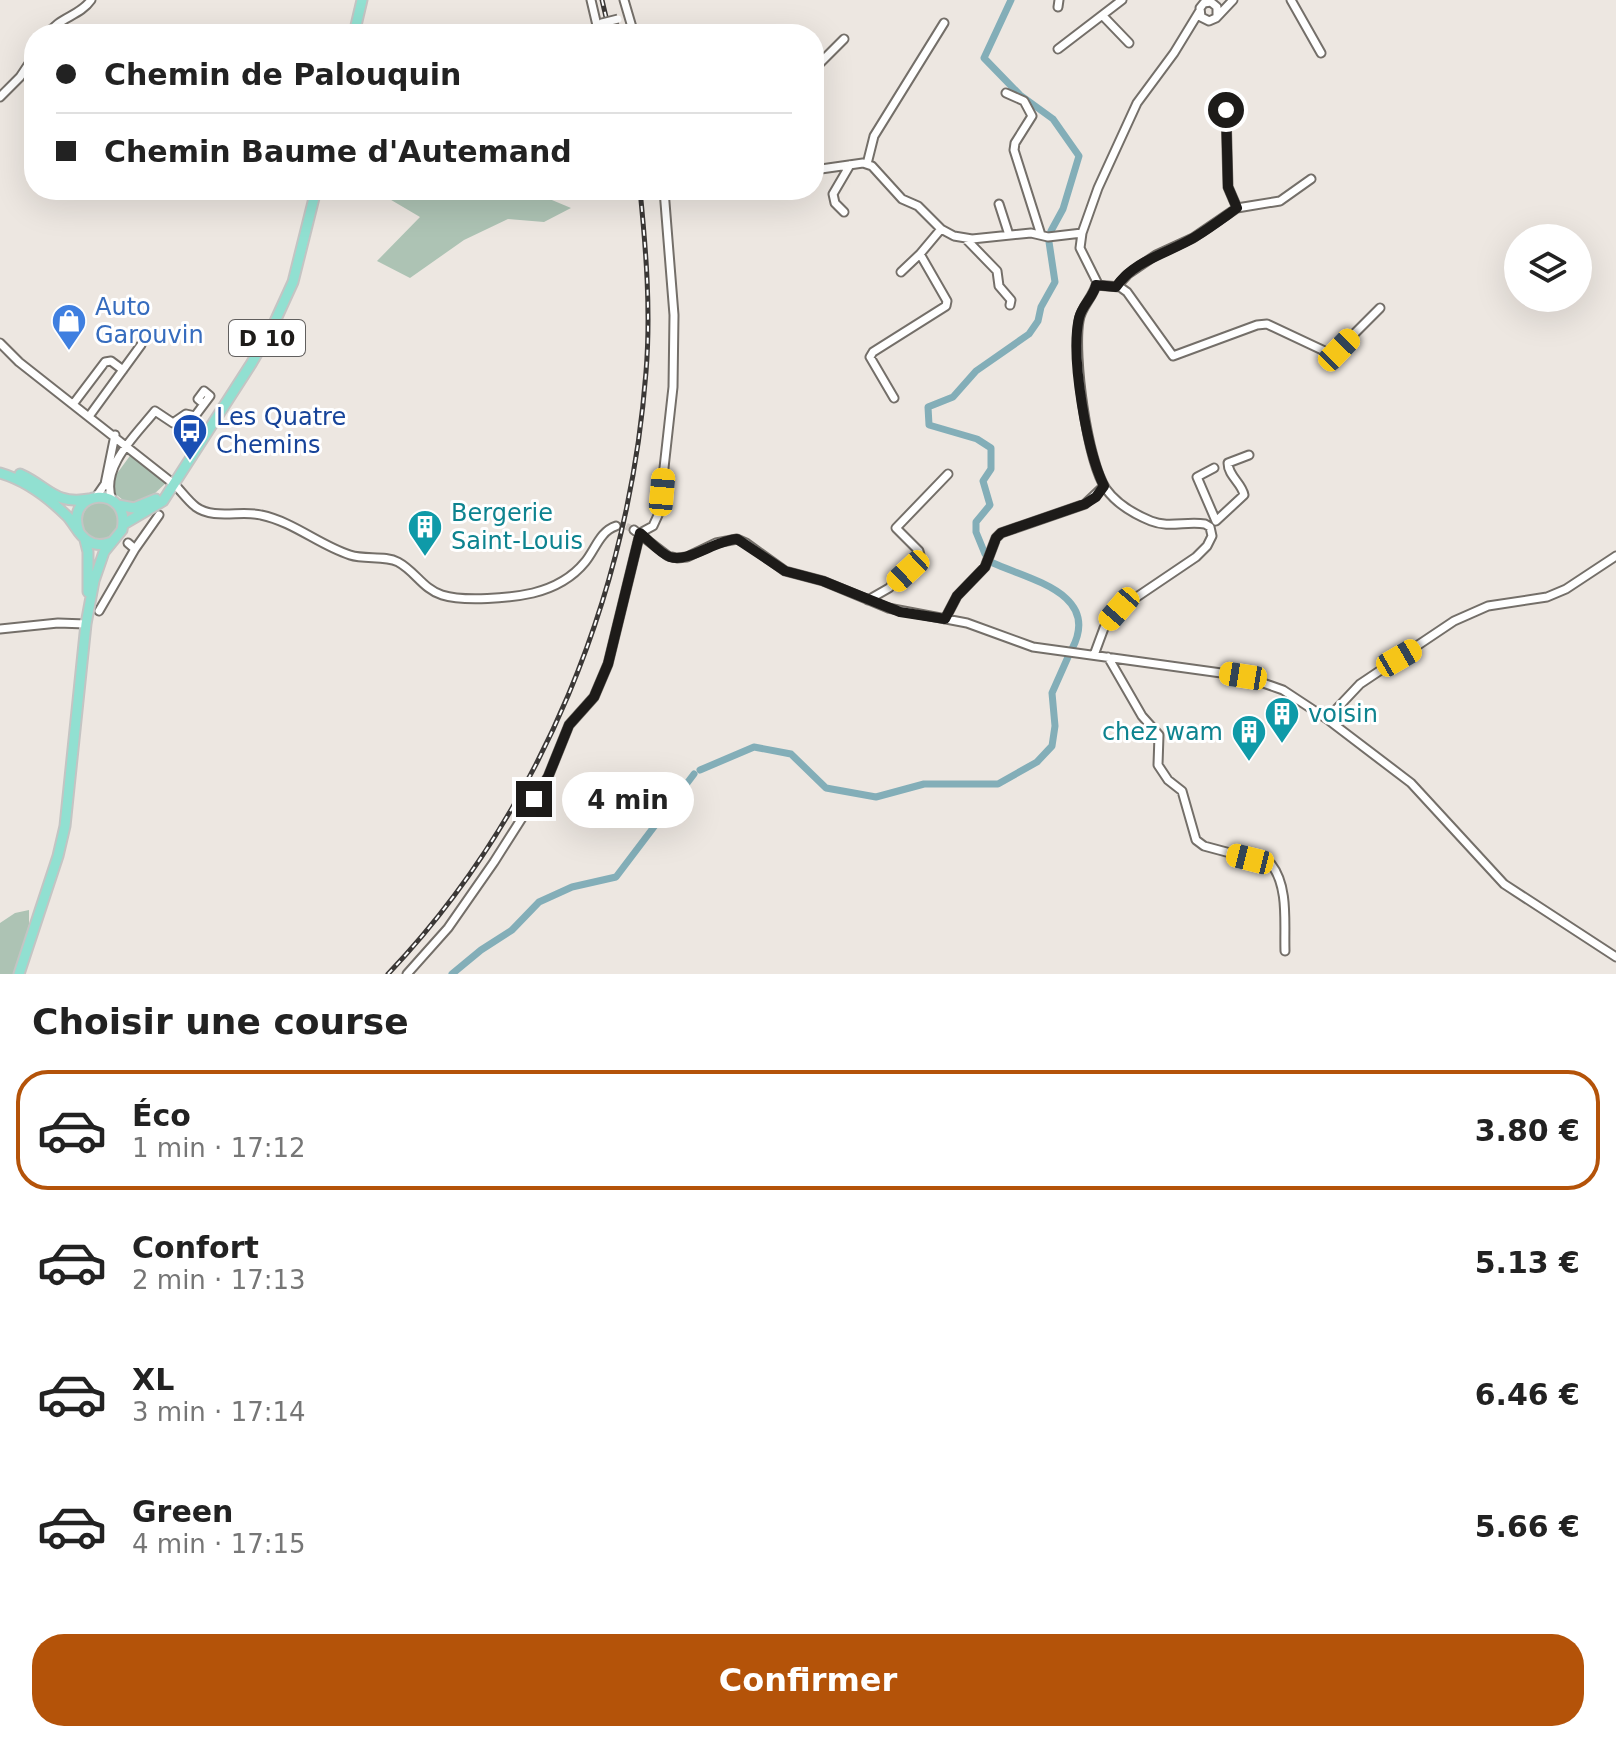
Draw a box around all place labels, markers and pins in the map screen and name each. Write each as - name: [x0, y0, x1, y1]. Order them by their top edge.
- place label: Auto Garouvin: [95, 293, 204, 349]
- shop icon: Auto Garouvin: [50, 302, 88, 352]
- place label: Les Quatre Chemins: [216, 403, 346, 459]
- bus stop icon: Les Quatre Chemins: [171, 412, 209, 462]
- place label: Bergerie Saint-Louis: [451, 499, 583, 555]
- building icon: Bergerie Saint-Louis: [406, 508, 444, 558]
- building icon: voisin: [1263, 695, 1301, 745]
- place label: voisin: [1308, 700, 1378, 728]
- building icon: chez wam: [1230, 713, 1268, 763]
- place label: chez wam: [1102, 718, 1223, 746]

